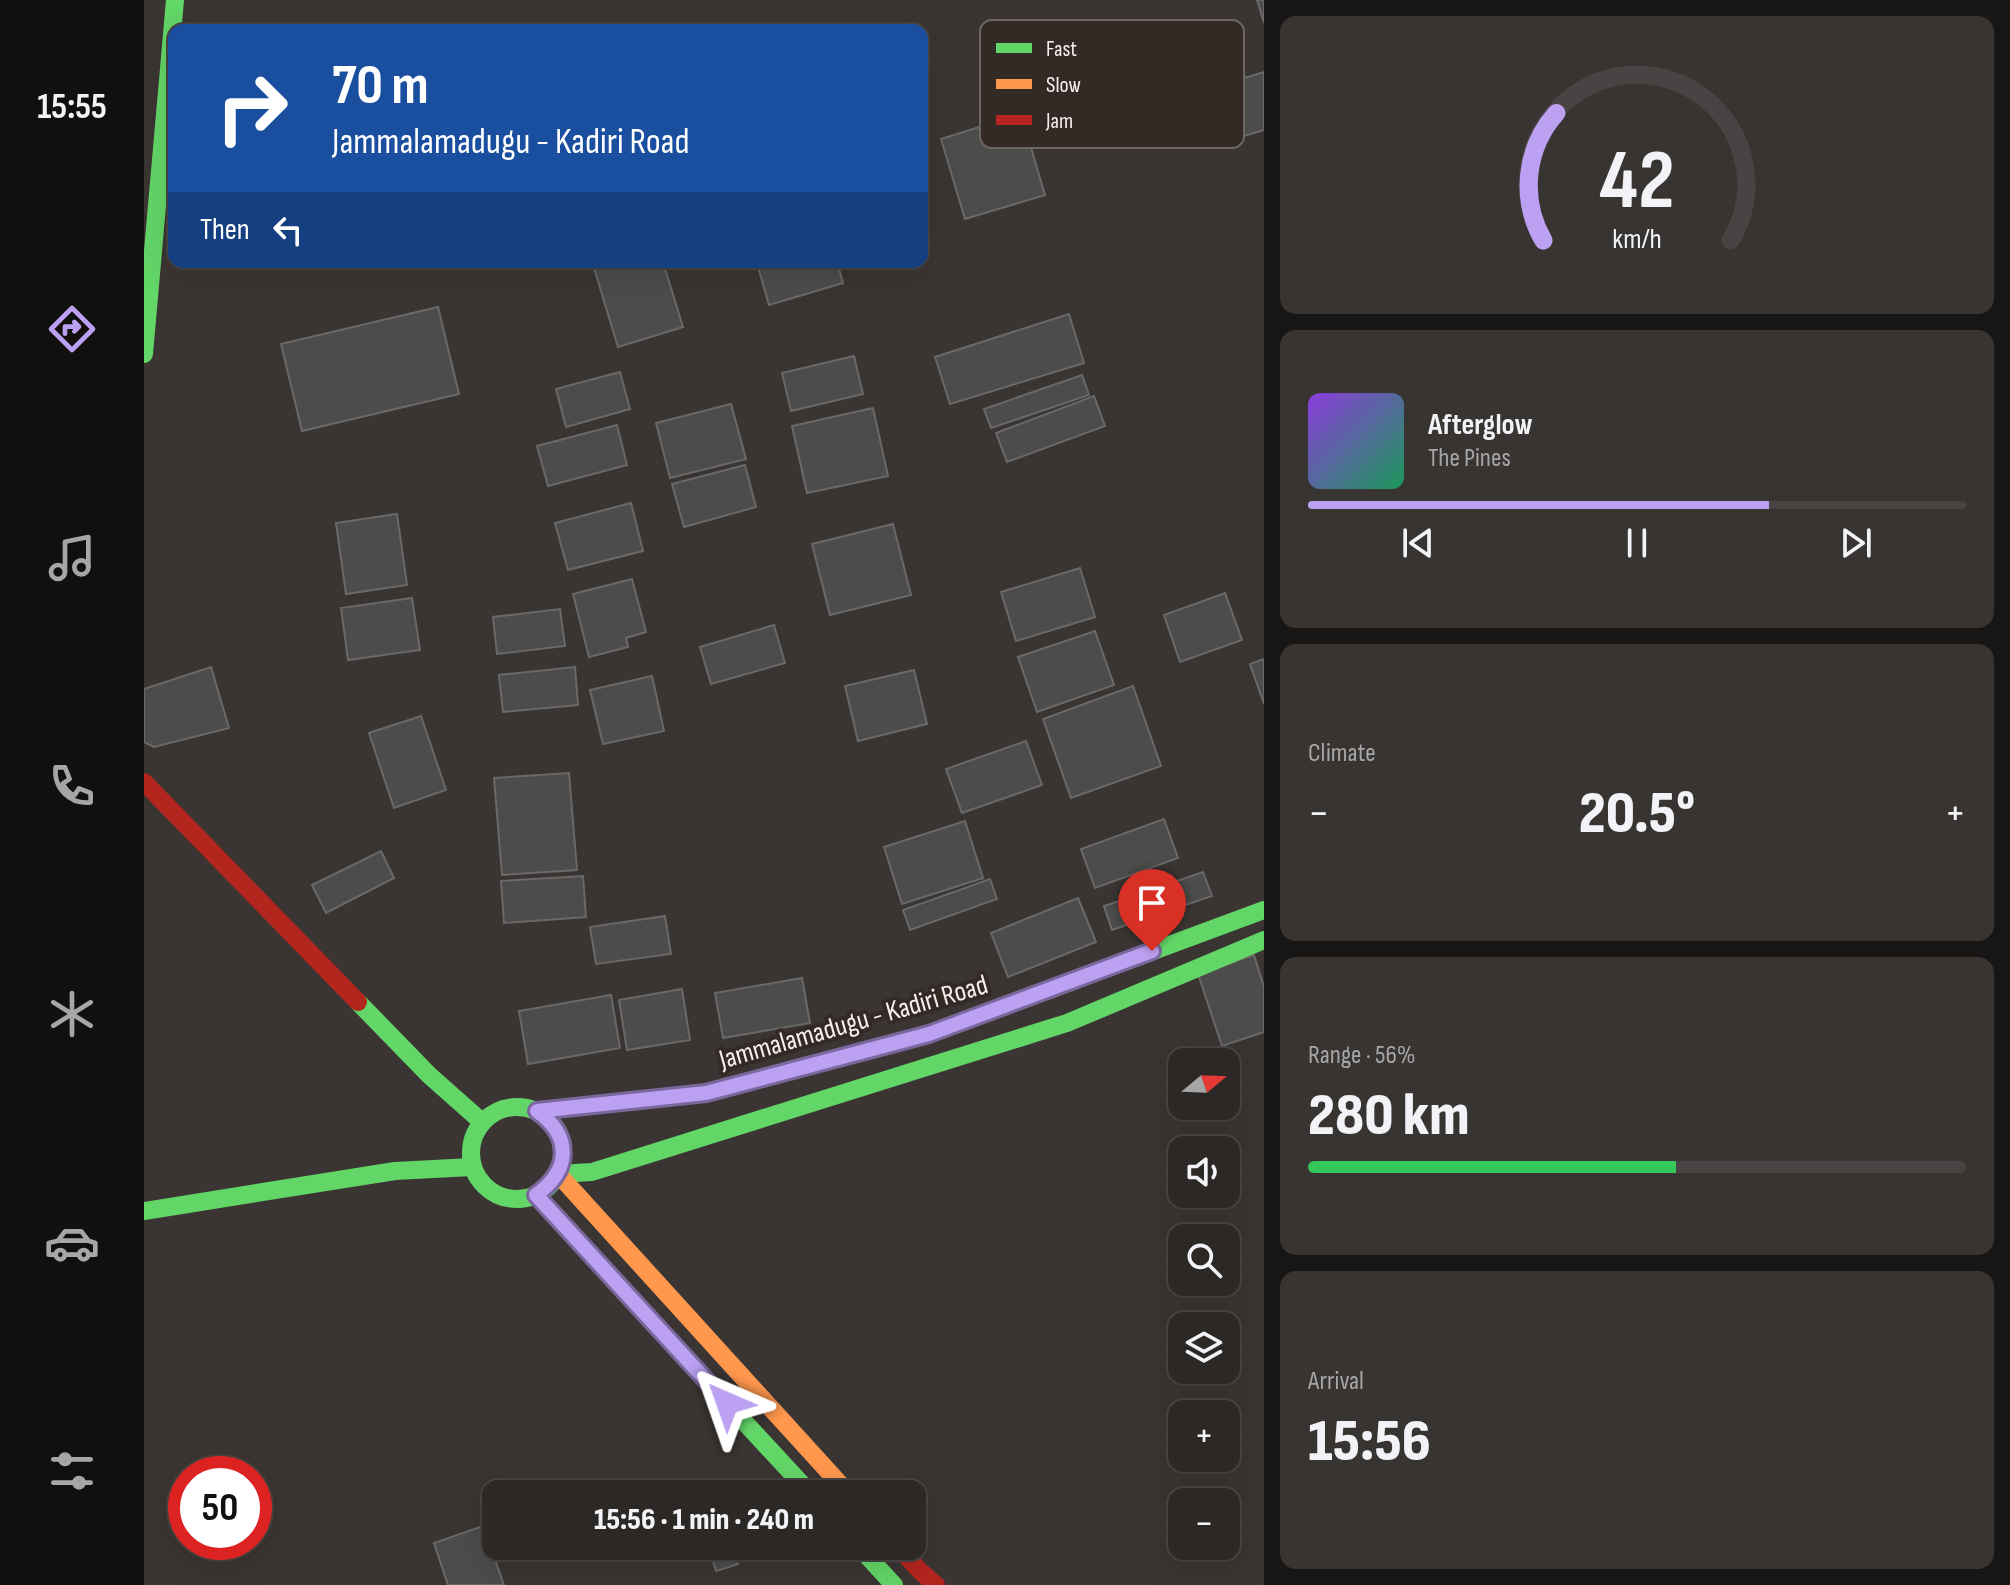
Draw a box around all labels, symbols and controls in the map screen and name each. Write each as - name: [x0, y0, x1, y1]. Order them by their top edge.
- legend: [980, 20, 1244, 148]
- text: Fast: [1046, 36, 1077, 63]
- text: 70 m: [332, 53, 429, 120]
- icon: right: [200, 56, 304, 160]
- text: Slow: [1046, 72, 1081, 99]
- text: 15:55: [37, 86, 107, 129]
- text: Jam: [1045, 108, 1073, 135]
- text: Jammalamadugu - Kadiri Road: [332, 121, 689, 164]
- text: 42: [1599, 131, 1675, 231]
- icon: left: [266, 208, 310, 252]
- text: Then: [200, 212, 250, 248]
- text: km/h: [1612, 222, 1662, 257]
- icon: directions: [44, 301, 100, 357]
- text: Afterglow: [1428, 407, 1533, 443]
- text: The Pines: [1428, 443, 1511, 474]
- icon: previous: [1396, 521, 1440, 565]
- icon: pause: [1615, 521, 1659, 565]
- icon: next: [1834, 521, 1878, 565]
- icon: music: [44, 530, 100, 586]
- text: Climate: [1308, 738, 1376, 769]
- icon: phone: [44, 758, 100, 814]
- text: 20.5°: [1579, 778, 1695, 850]
- text: −: [1308, 787, 1330, 840]
- text: +: [1944, 787, 1966, 840]
- pin: [1118, 869, 1186, 951]
- icon: arrive: [1130, 881, 1174, 925]
- street label: Jammalamadugu - Kadiri Road: [714, 968, 992, 1077]
- icon: climate: [44, 986, 100, 1042]
- text: Range · 56%: [1308, 1040, 1416, 1071]
- north arrow: [1168, 1048, 1240, 1120]
- map controls: [1168, 1048, 1240, 1560]
- text: 280 km: [1308, 1080, 1470, 1152]
- button: sound: [1168, 1136, 1240, 1208]
- icon: car: [44, 1215, 100, 1271]
- button: search: [1168, 1224, 1240, 1296]
- button: layers: [1168, 1312, 1240, 1384]
- position arrow: [685, 1361, 769, 1445]
- text: Arrival: [1308, 1366, 1364, 1397]
- button: +: [1168, 1400, 1240, 1472]
- text: 15:56: [1308, 1406, 1431, 1478]
- icon: filters: [44, 1443, 100, 1499]
- speed limit sign: 50: [168, 1456, 272, 1560]
- button: −: [1168, 1488, 1240, 1560]
- text: 15:56 · 1 min · 240 m: [594, 1502, 814, 1538]

